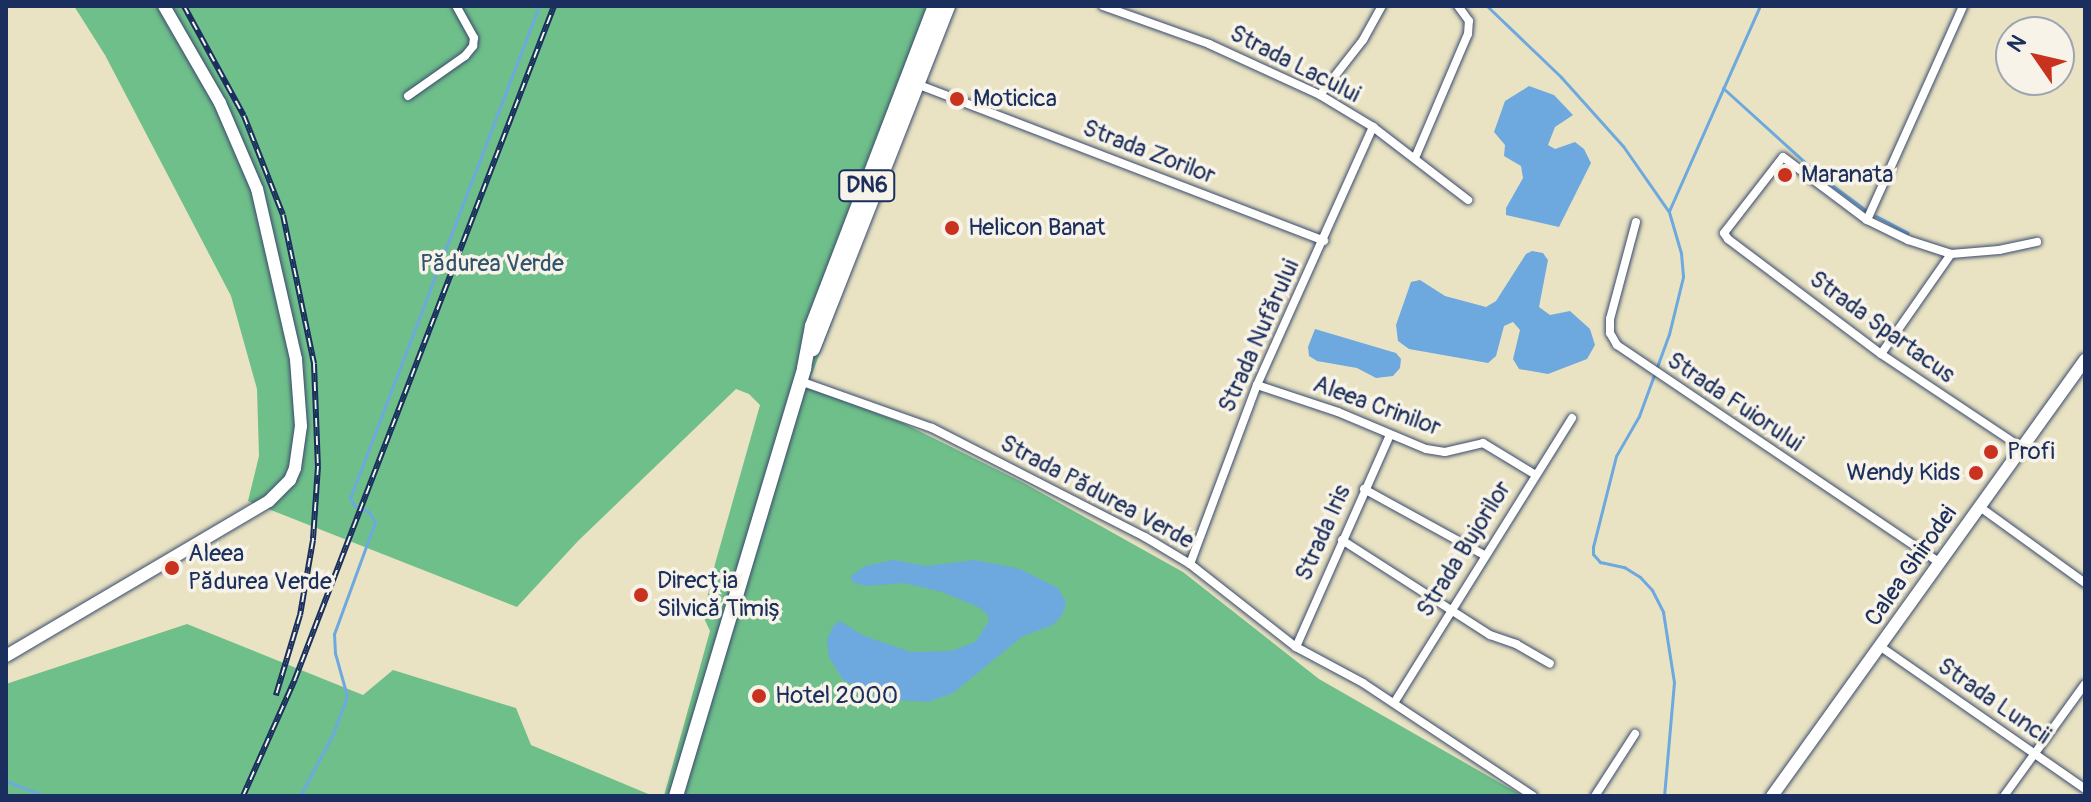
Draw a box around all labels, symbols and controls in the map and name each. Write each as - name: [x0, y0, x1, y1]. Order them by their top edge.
- north arrow: [1995, 16, 2075, 96]
- street label: Strada Lacului: [1225, 19, 1365, 109]
- text: N: [2001, 30, 2033, 58]
- place label: Moticica: [973, 85, 1057, 113]
- marker: Moticica: [948, 90, 966, 108]
- street label: Strada Zorilor: [1079, 114, 1219, 190]
- place label: Maranata: [1801, 161, 1893, 189]
- marker: Maranata: [1776, 166, 1794, 184]
- road number: DN6: [837, 168, 897, 204]
- place label: Helicon Banat: [968, 214, 1105, 242]
- marker: Helicon Banat: [943, 219, 961, 237]
- park label: Pădurea Verde: [420, 250, 564, 278]
- street label: Strada Nufărului: [1212, 255, 1306, 417]
- street label: Strada Spartacus: [1804, 265, 1960, 389]
- street label: Strada Fuiorului: [1661, 346, 1809, 458]
- street label: Aleea Crinilor: [1309, 370, 1445, 442]
- street label: Strada Pădurea Verde: [995, 429, 1199, 555]
- place label: Profi: [2007, 438, 2055, 466]
- marker: Profi: [1982, 443, 2000, 461]
- place label: Wendy Kids: [1846, 459, 1960, 487]
- marker: Wendy Kids: [1967, 464, 1985, 482]
- street label: Strada Bujorilor: [1411, 475, 1517, 623]
- street label: Strada Iris: [1289, 481, 1357, 585]
- street label: Calea Ghirodei: [1859, 500, 1963, 632]
- place label: Aleea Pădurea Verde: [188, 540, 332, 596]
- marker: Aleea Pădurea Verde: [163, 559, 181, 577]
- place label: Direcția Silvică Timiș: [657, 567, 783, 623]
- marker: Direcția Silvică Timiș: [632, 586, 650, 604]
- street label: Strada Luncii: [1932, 652, 2056, 750]
- place label: Hotel 2000: [775, 682, 898, 710]
- marker: Hotel 2000: [750, 687, 768, 705]

